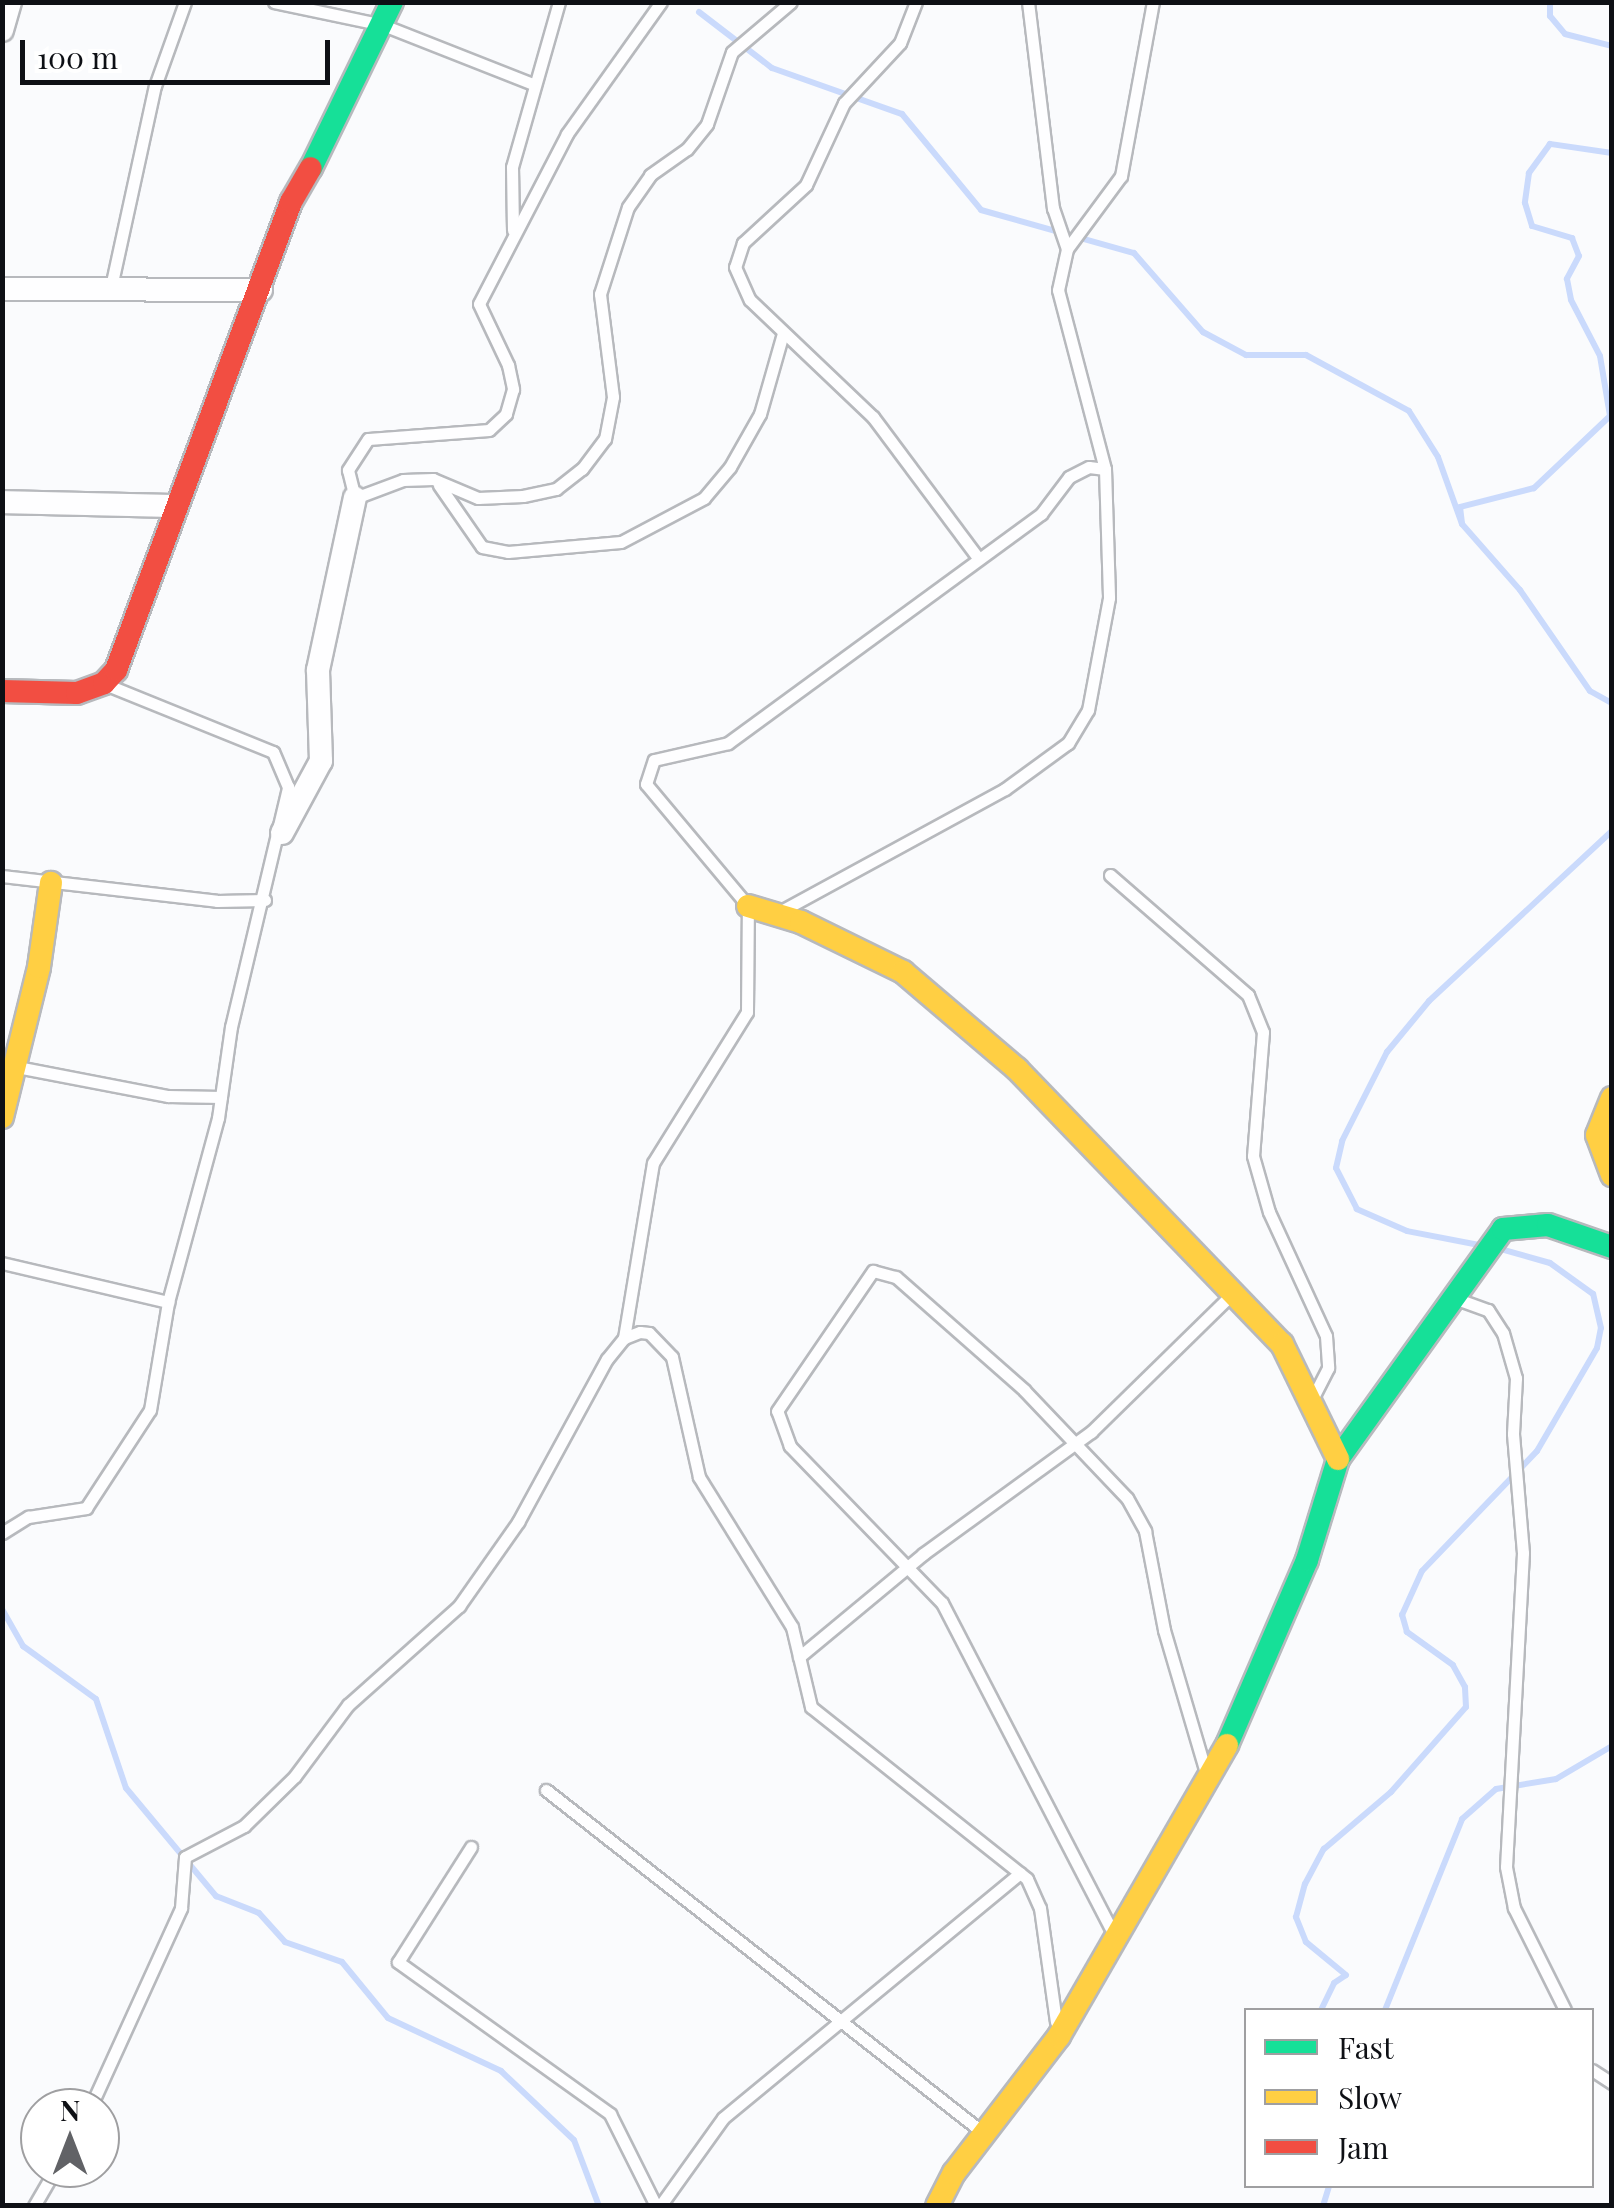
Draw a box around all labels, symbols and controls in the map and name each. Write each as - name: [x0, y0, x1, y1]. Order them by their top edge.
- scale bar: [25, 20, 335, 82]
- text: 100 m: [37, 37, 118, 77]
- legend: [1244, 2008, 1594, 2188]
- text: Fast: [1338, 2027, 1394, 2067]
- text: Slow: [1338, 2077, 1402, 2117]
- north arrow: [20, 2088, 120, 2188]
- text: N: [60, 2091, 80, 2128]
- text: Jam: [1338, 2127, 1389, 2167]

